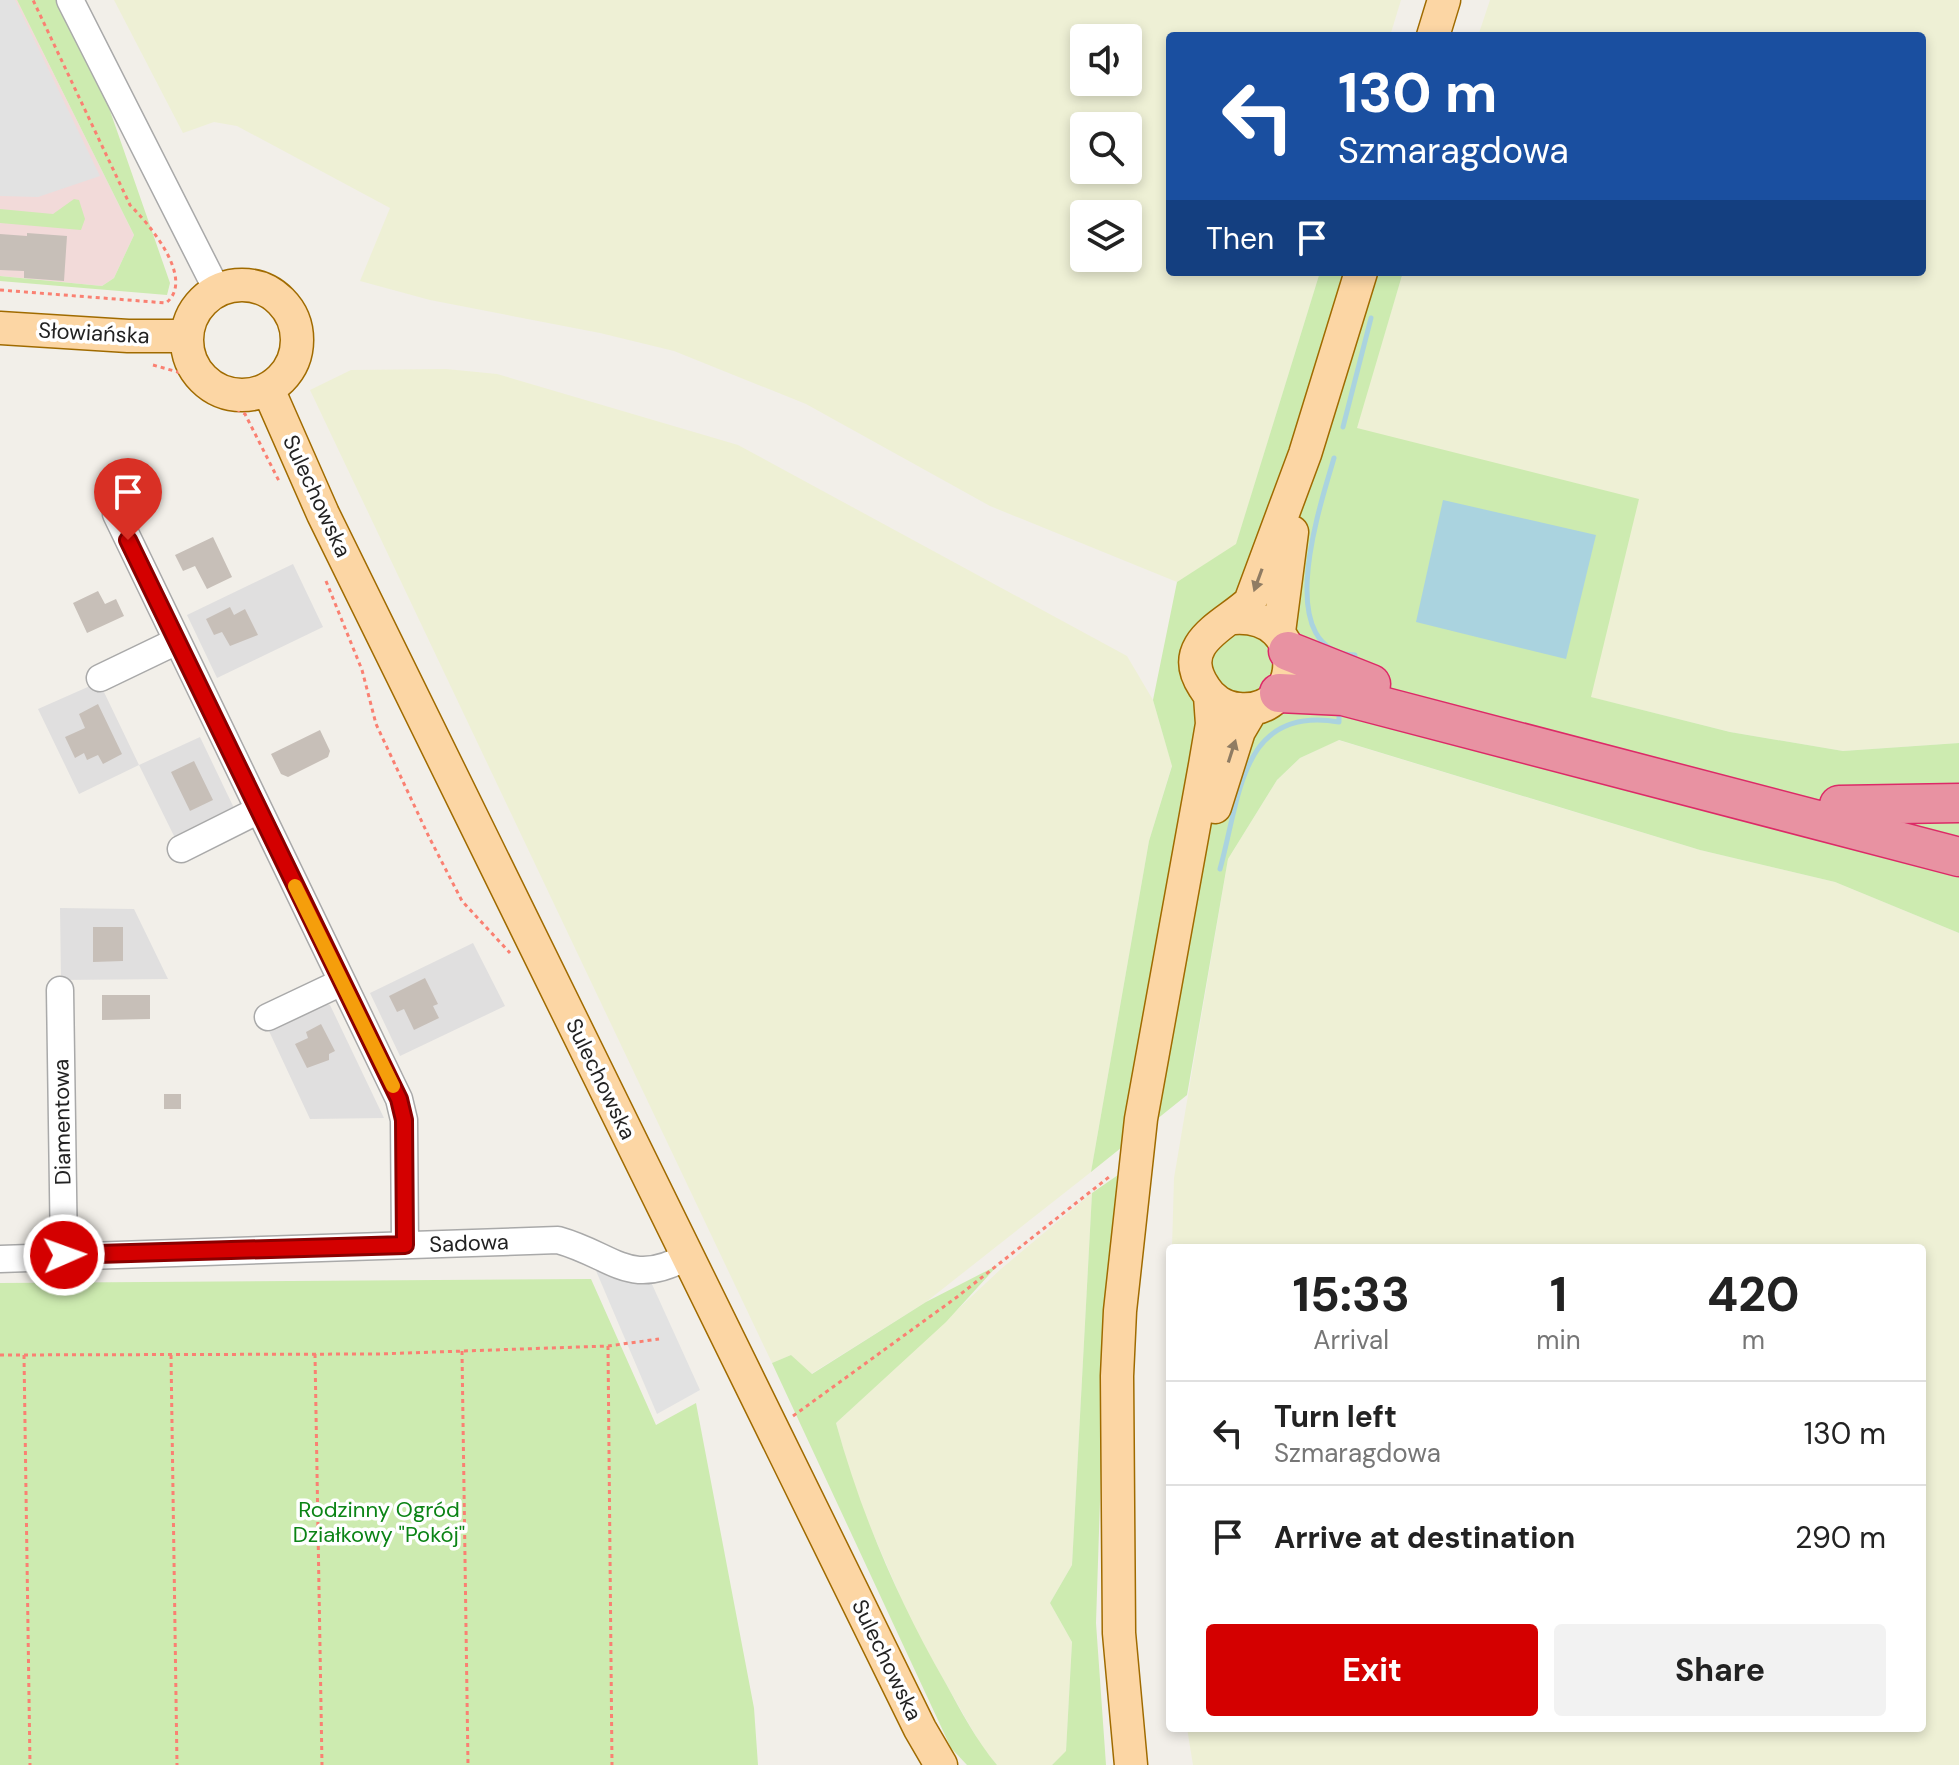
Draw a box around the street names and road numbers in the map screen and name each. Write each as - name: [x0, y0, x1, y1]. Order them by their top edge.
- street label: Słowiańska: [38, 316, 150, 350]
- street label: Sulechowska: [276, 430, 358, 562]
- street label: Sulechowska: [559, 1014, 643, 1144]
- street label: Diamentowa: [46, 1059, 78, 1185]
- street label: Sadowa: [429, 1227, 509, 1259]
- street label: Sulechowska: [845, 1595, 929, 1725]

